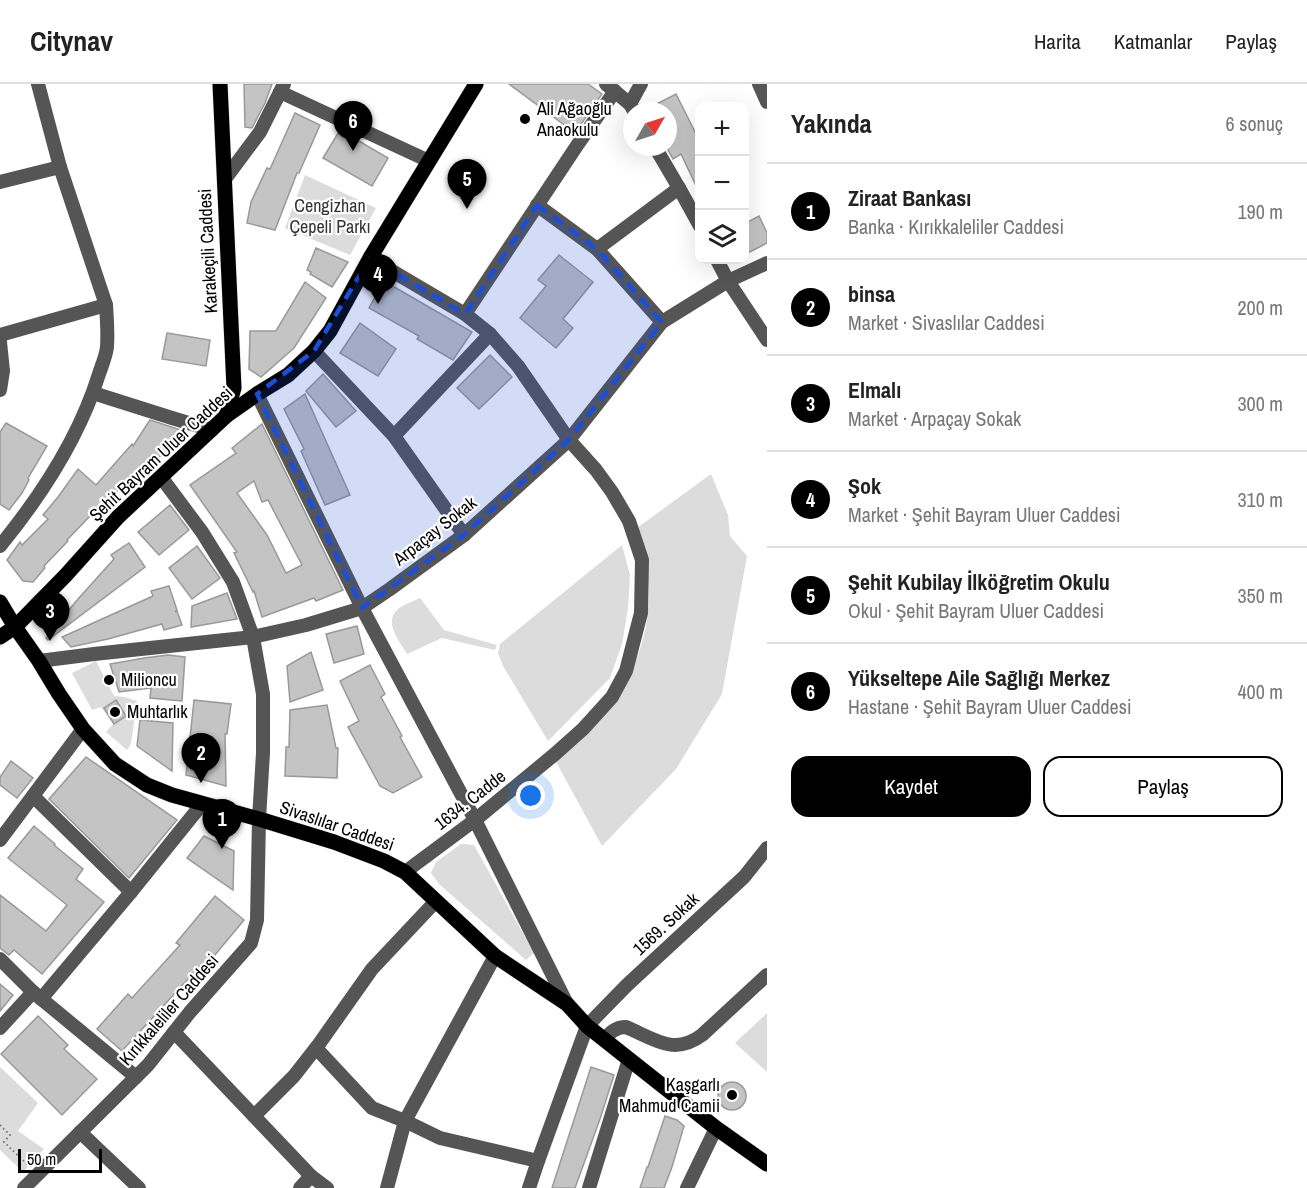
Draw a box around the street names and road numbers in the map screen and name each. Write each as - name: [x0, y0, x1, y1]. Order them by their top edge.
- street label: Karakeçili Caddesi: [192, 188, 223, 314]
- street label: Şehit Bayram Uluer Caddesi: [83, 380, 238, 527]
- street label: Arpaçay Sokak: [387, 490, 482, 572]
- street label: 1634. Cadde: [429, 764, 511, 835]
- street label: Sivaslılar Caddesi: [276, 794, 398, 857]
- street label: 1569. Sokak: [627, 886, 705, 961]
- street label: Kırıkkaleliler Caddesi: [113, 949, 224, 1071]

